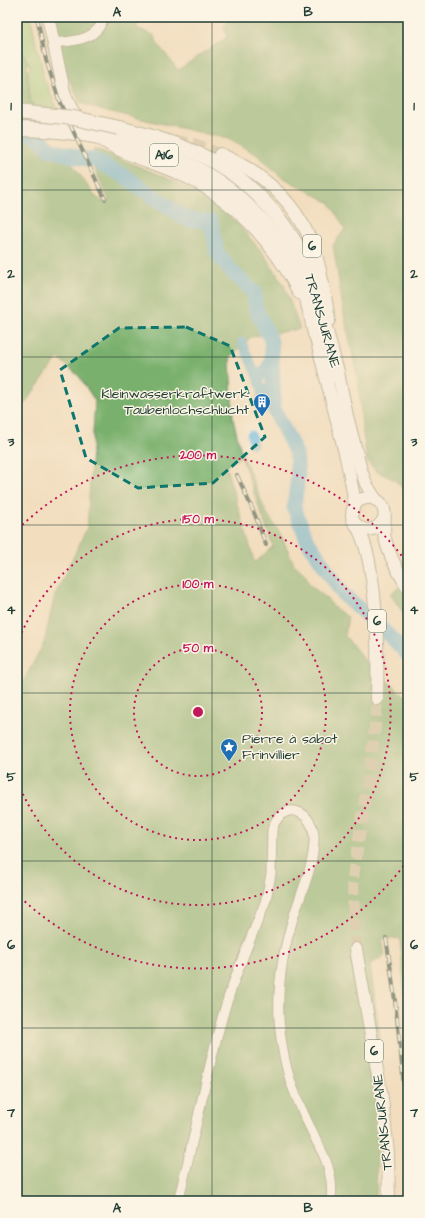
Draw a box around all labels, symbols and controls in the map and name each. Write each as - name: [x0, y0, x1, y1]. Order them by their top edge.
- text: A: [113, 3, 122, 21]
- text: B: [303, 3, 313, 21]
- text: 1: [10, 97, 12, 115]
- text: 1: [413, 97, 415, 115]
- road number: A16: [150, 144, 178, 166]
- road number: 6: [303, 235, 321, 257]
- text: 2: [6, 265, 15, 283]
- text: 2: [409, 265, 418, 283]
- street label: TRANSJURANE: [299, 272, 345, 371]
- place label: Kleinwasserkraftwerk Taubenlochschlucht: [101, 384, 249, 420]
- building icon: Kleinwasserkraftwerk Taubenlochschlucht: [252, 392, 272, 417]
- text: 3: [7, 433, 15, 451]
- text: 3: [410, 433, 418, 451]
- text: 200 m: [179, 447, 217, 464]
- text: 150 m: [182, 511, 215, 528]
- text: 100 m: [183, 576, 214, 593]
- text: 4: [7, 601, 16, 619]
- text: 4: [410, 601, 419, 619]
- road number: 6: [368, 610, 386, 632]
- text: 50 m: [183, 640, 214, 657]
- centre of rings: [191, 705, 205, 719]
- place label: Pierre à sabot Frinvillier: [242, 729, 338, 765]
- place icon: Pierre à sabot Frinvillier: [219, 737, 239, 762]
- text: 5: [6, 768, 16, 786]
- text: 5: [409, 768, 419, 786]
- text: 6: [7, 936, 16, 954]
- text: 6: [410, 936, 419, 954]
- road number: 6: [365, 1040, 383, 1062]
- street label: TRANSJURANE: [368, 1072, 398, 1171]
- text: 7: [6, 1104, 16, 1122]
- text: 7: [409, 1104, 419, 1122]
- text: A: [113, 1199, 122, 1217]
- text: B: [303, 1199, 313, 1217]

